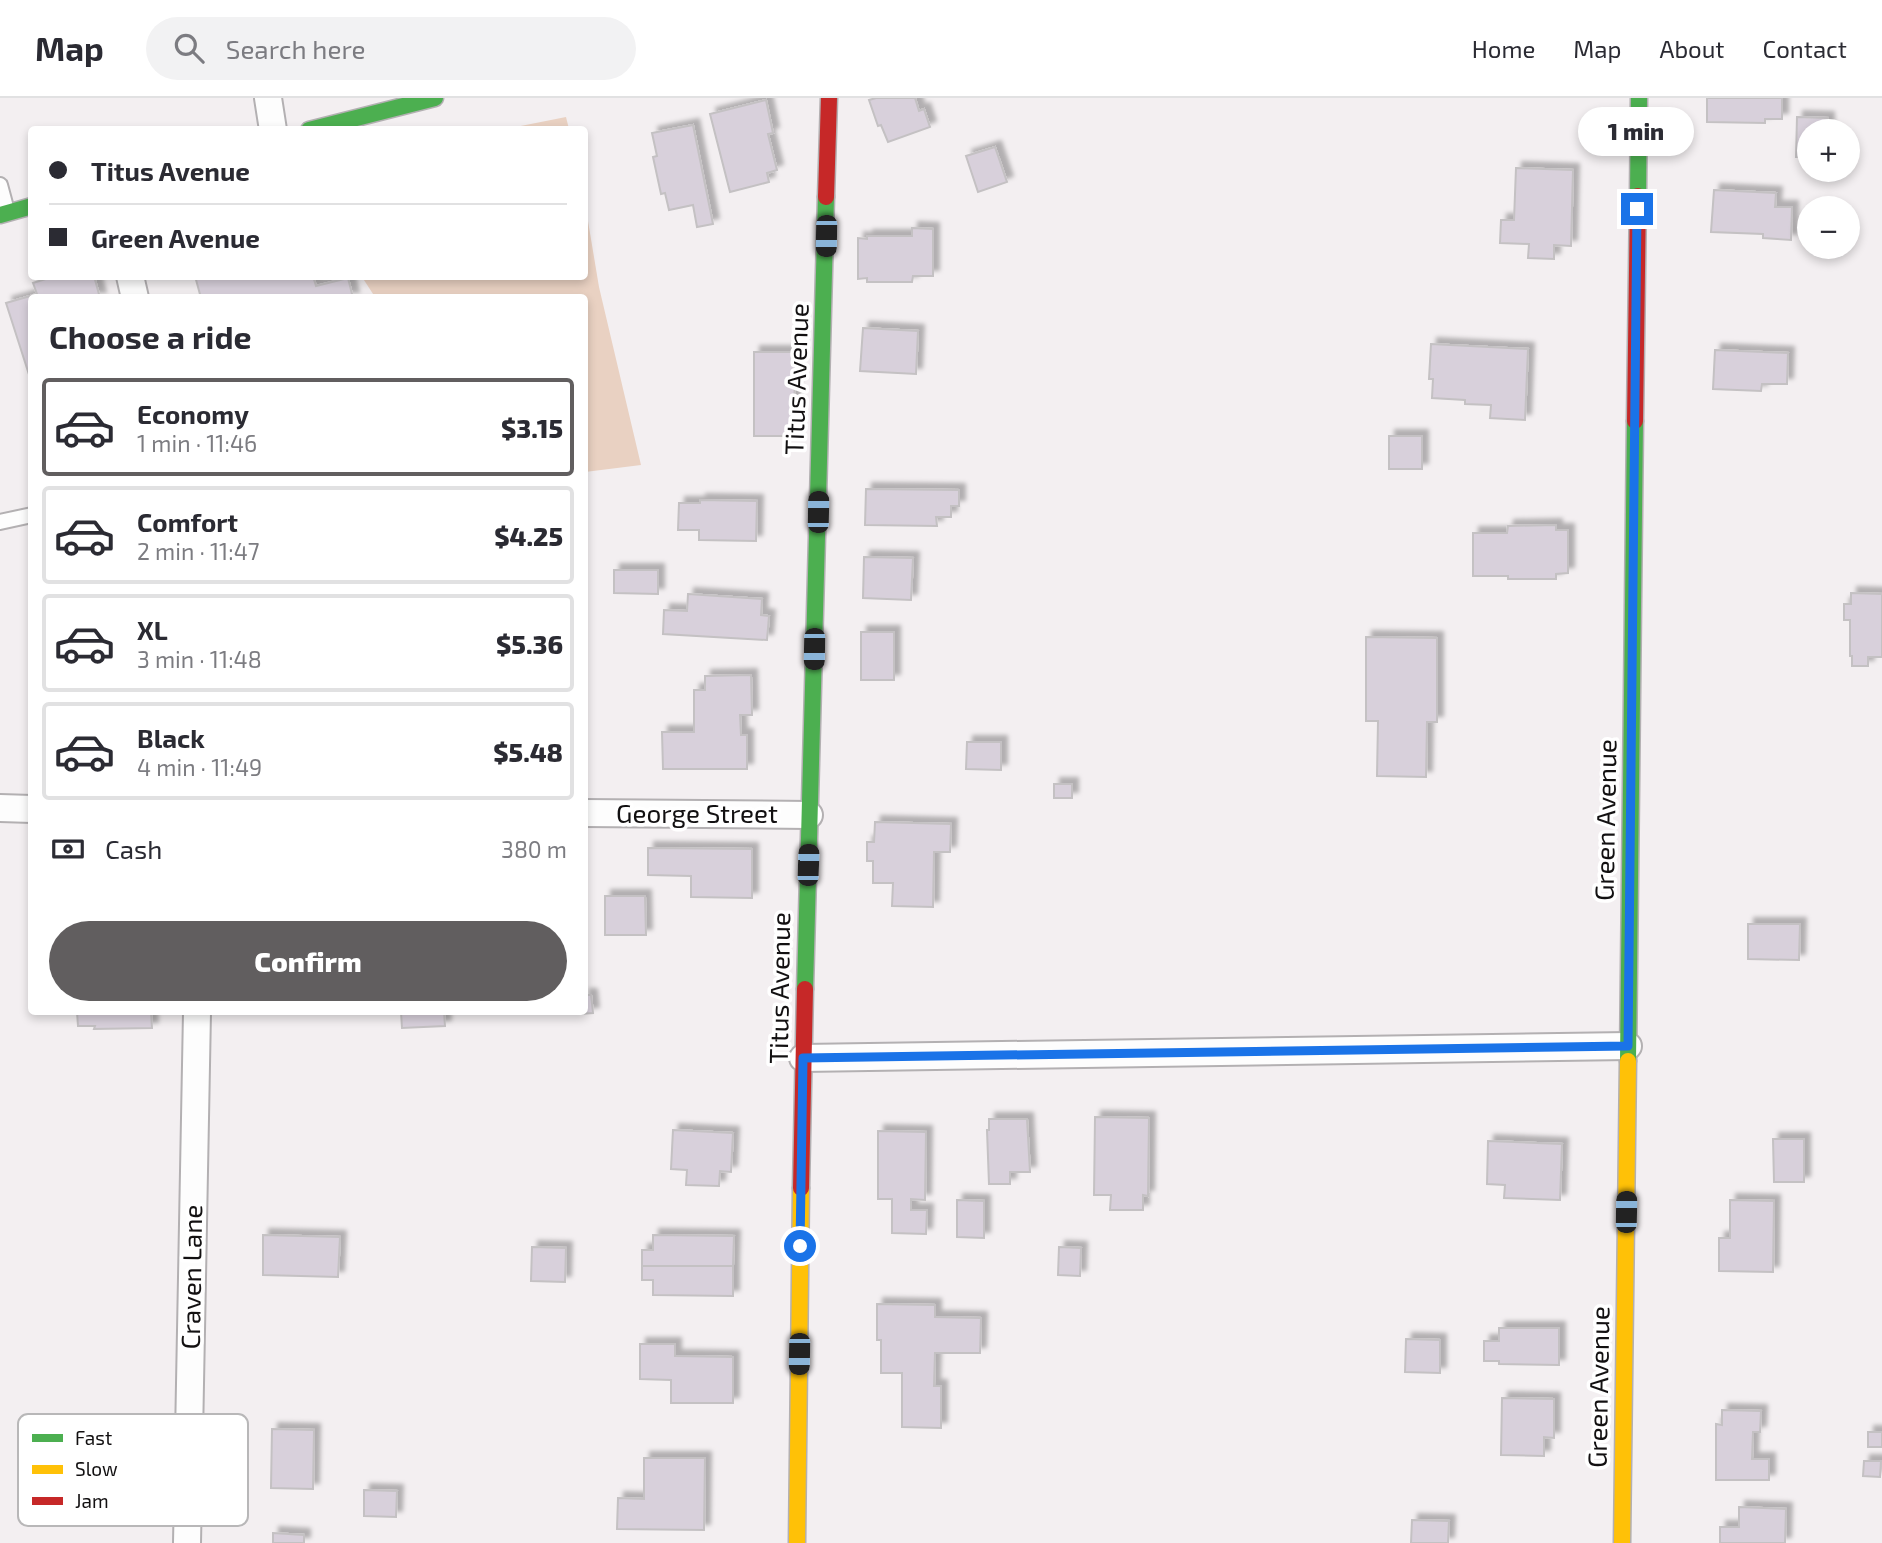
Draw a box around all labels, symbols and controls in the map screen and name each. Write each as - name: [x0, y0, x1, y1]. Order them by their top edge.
- search box: [146, 17, 636, 80]
- text: Map: [35, 28, 104, 68]
- icon: search: [170, 29, 208, 67]
- text: Search here: [226, 33, 365, 64]
- text: Home: [1472, 34, 1535, 63]
- text: Map: [1573, 34, 1621, 63]
- text: About: [1659, 34, 1725, 63]
- text: Contact: [1763, 34, 1847, 63]
- callout: 1 min: [1579, 108, 1695, 156]
- text: 1 min: [1608, 117, 1664, 145]
- map controls: [1797, 119, 1860, 259]
- button: +: [1797, 119, 1860, 182]
- text: Titus Avenue: [91, 155, 250, 186]
- route end: [1621, 193, 1653, 225]
- button: −: [1797, 196, 1860, 259]
- car: [816, 215, 837, 257]
- text: Green Avenue: [91, 222, 260, 253]
- street label: Titus Avenue: [777, 303, 814, 455]
- text: Choose a ride: [49, 317, 252, 355]
- icon: car: [53, 396, 116, 459]
- text: Economy: [137, 398, 249, 429]
- text: $3.15: [501, 412, 563, 443]
- text: 1 min · 11:46: [137, 429, 257, 457]
- car: [808, 491, 829, 533]
- icon: car: [53, 504, 116, 567]
- text: Comfort: [137, 506, 238, 537]
- text: $4.25: [494, 520, 563, 551]
- text: 2 min · 11:47: [137, 537, 260, 565]
- icon: car: [53, 612, 116, 675]
- text: XL: [137, 614, 168, 645]
- text: $5.36: [496, 628, 563, 659]
- car: [804, 628, 825, 670]
- text: 3 min · 11:48: [137, 645, 262, 673]
- icon: car: [53, 720, 116, 783]
- text: Black: [137, 722, 205, 753]
- text: $5.48: [493, 736, 563, 767]
- street label: Green Avenue: [1588, 739, 1621, 901]
- text: 4 min · 11:49: [137, 753, 262, 781]
- street label: George Street: [616, 797, 778, 828]
- icon: cash: [49, 830, 87, 868]
- text: Cash: [105, 833, 162, 864]
- text: 380 m: [501, 835, 567, 863]
- car: [797, 844, 820, 886]
- street label: Titus Avenue: [762, 912, 795, 1064]
- button: Confirm: [49, 921, 567, 1001]
- car: [1616, 1191, 1637, 1233]
- street label: Craven Lane: [174, 1204, 207, 1350]
- route start: [784, 1230, 816, 1262]
- street label: Green Avenue: [1581, 1306, 1614, 1468]
- car: [789, 1333, 810, 1375]
- legend: [18, 1414, 248, 1526]
- text: Fast: [75, 1426, 112, 1449]
- text: Slow: [75, 1457, 118, 1480]
- text: Jam: [75, 1489, 109, 1512]

